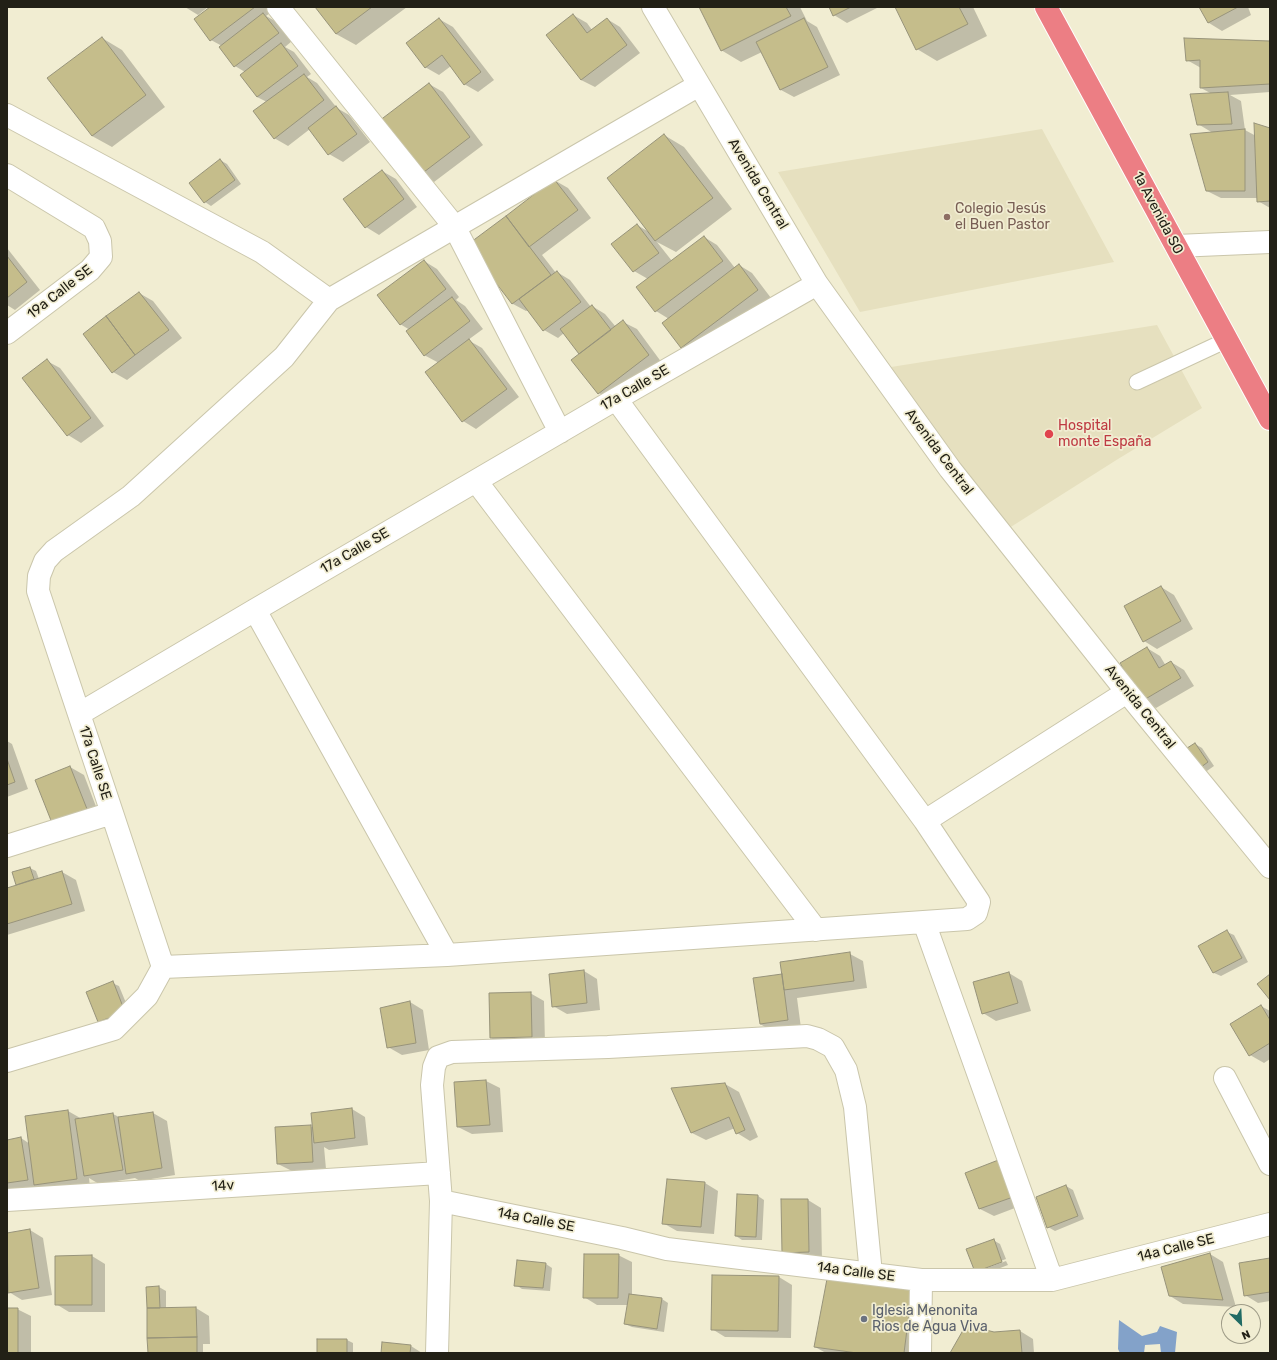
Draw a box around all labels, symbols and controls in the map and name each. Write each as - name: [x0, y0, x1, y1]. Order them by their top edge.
- street label: Avenida Central: [724, 136, 792, 232]
- street label: 1a Avenida SO: [1129, 169, 1187, 257]
- place label: Colegio Jesús el Buen Pastor: [955, 201, 1050, 234]
- marker: Colegio Jesús el Buen Pastor: [942, 212, 952, 222]
- street label: 19a Calle SE: [24, 261, 96, 323]
- street label: 17a Calle SE: [598, 362, 672, 414]
- street label: Avenida Central: [901, 406, 977, 498]
- place label: Hospital monte España: [1058, 418, 1152, 450]
- marker: Hospital monte España: [1043, 428, 1055, 440]
- street label: 17a Calle SE: [318, 525, 392, 577]
- street label: Avenida Central: [1101, 662, 1179, 752]
- street label: 17a Calle SE: [75, 724, 115, 802]
- street label: 14v: [211, 1177, 235, 1195]
- street label: 14a Calle SE: [496, 1204, 576, 1236]
- street label: 14a Calle SE: [1136, 1230, 1216, 1266]
- street label: 14a Calle SE: [816, 1259, 896, 1285]
- place label: Iglesia Menonita Rios de Agua Viva: [872, 1303, 988, 1336]
- north arrow: [1221, 1304, 1261, 1344]
- marker: Iglesia Menonita Rios de Agua Viva: [859, 1314, 869, 1324]
- text: N: [1239, 1327, 1252, 1342]

